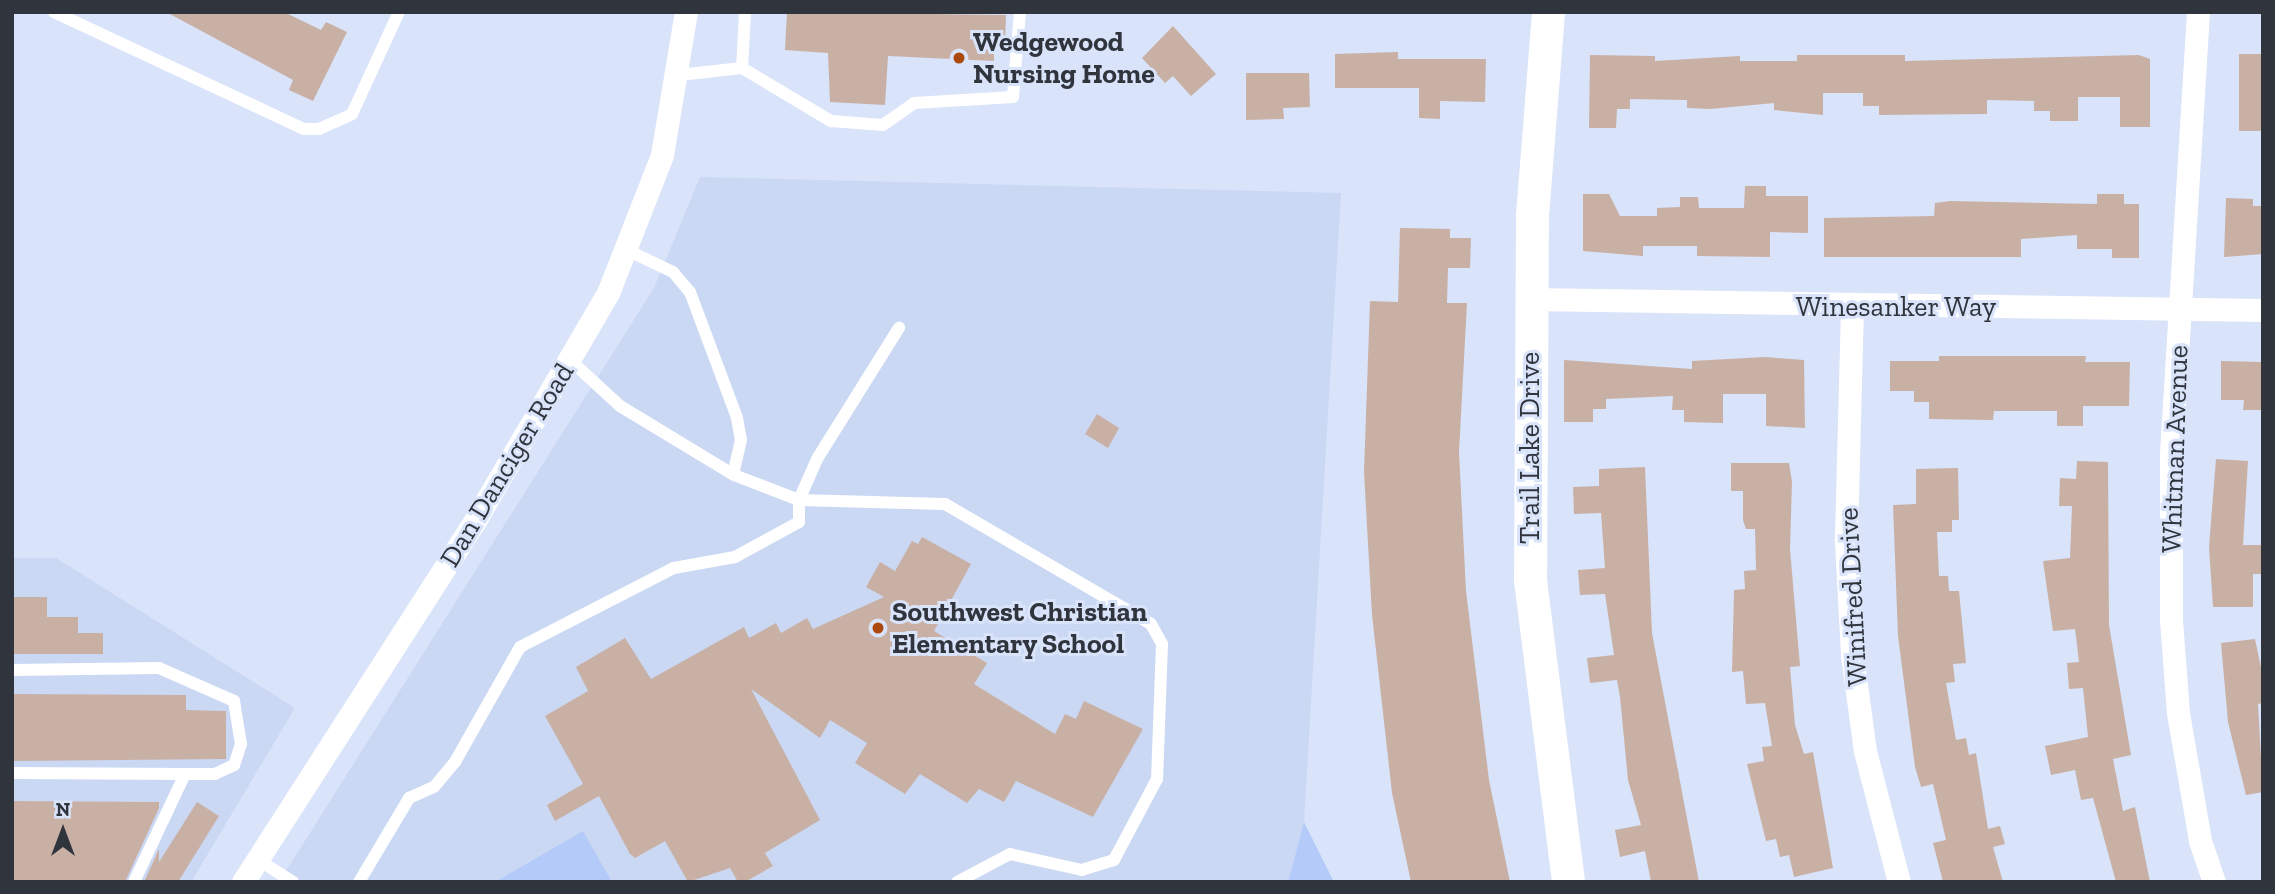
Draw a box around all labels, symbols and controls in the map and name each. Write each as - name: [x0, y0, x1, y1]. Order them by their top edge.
- place label: Wedgewood Nursing Home: [973, 25, 1155, 91]
- marker: Wedgewood Nursing Home: [951, 50, 967, 66]
- street label: Winesanker Way: [1795, 290, 1997, 324]
- street label: Whitman Avenue: [2155, 344, 2195, 554]
- street label: Trail Lake Drive: [1513, 352, 1547, 544]
- street label: Dan Danciger Road: [433, 357, 581, 573]
- street label: Winifred Drive: [1832, 507, 1874, 687]
- place label: Southwest Christian Elementary School: [892, 595, 1147, 661]
- marker: Southwest Christian Elementary School: [870, 620, 886, 636]
- north arrow: [28, 796, 98, 866]
- text: N: [56, 798, 70, 821]

